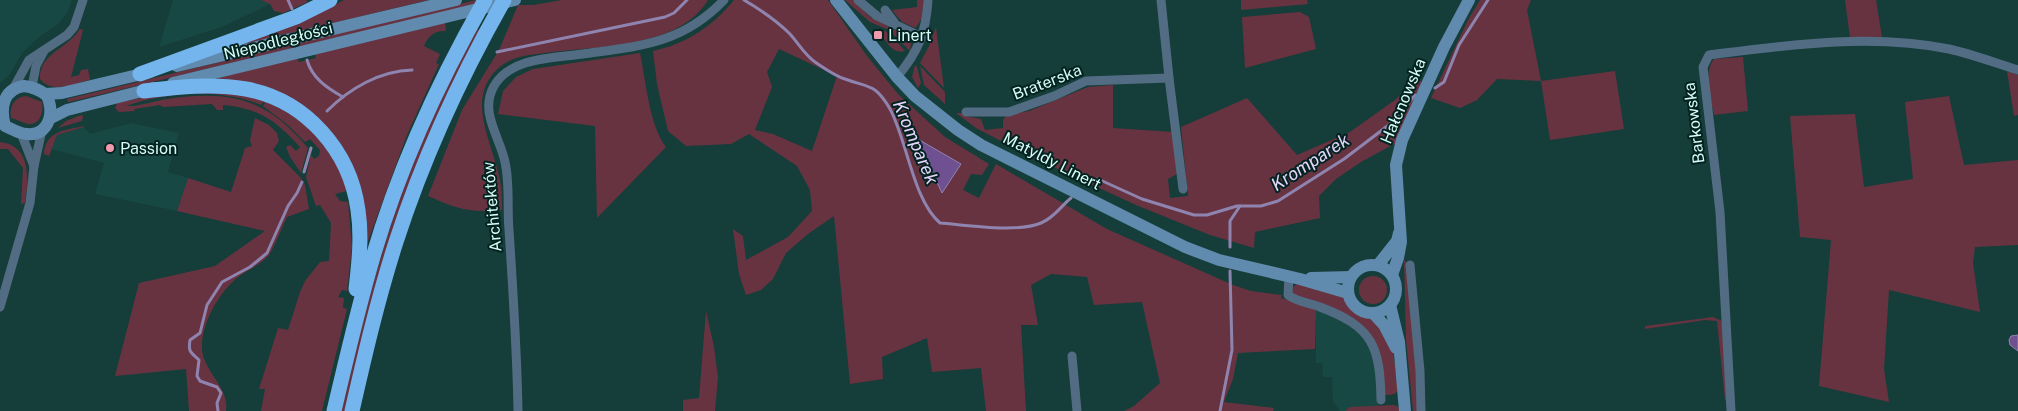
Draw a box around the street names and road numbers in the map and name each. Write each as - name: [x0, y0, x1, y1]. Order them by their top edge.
- street label: Niepodległości: [222, 18, 334, 64]
- street label: Hałcnowska: [1376, 55, 1430, 147]
- street label: Braterska: [1010, 60, 1084, 104]
- street label: Barkowska: [1680, 81, 1708, 165]
- street label: Matyldy Linert: [1000, 128, 1104, 194]
- street label: Architektów: [479, 161, 505, 253]

